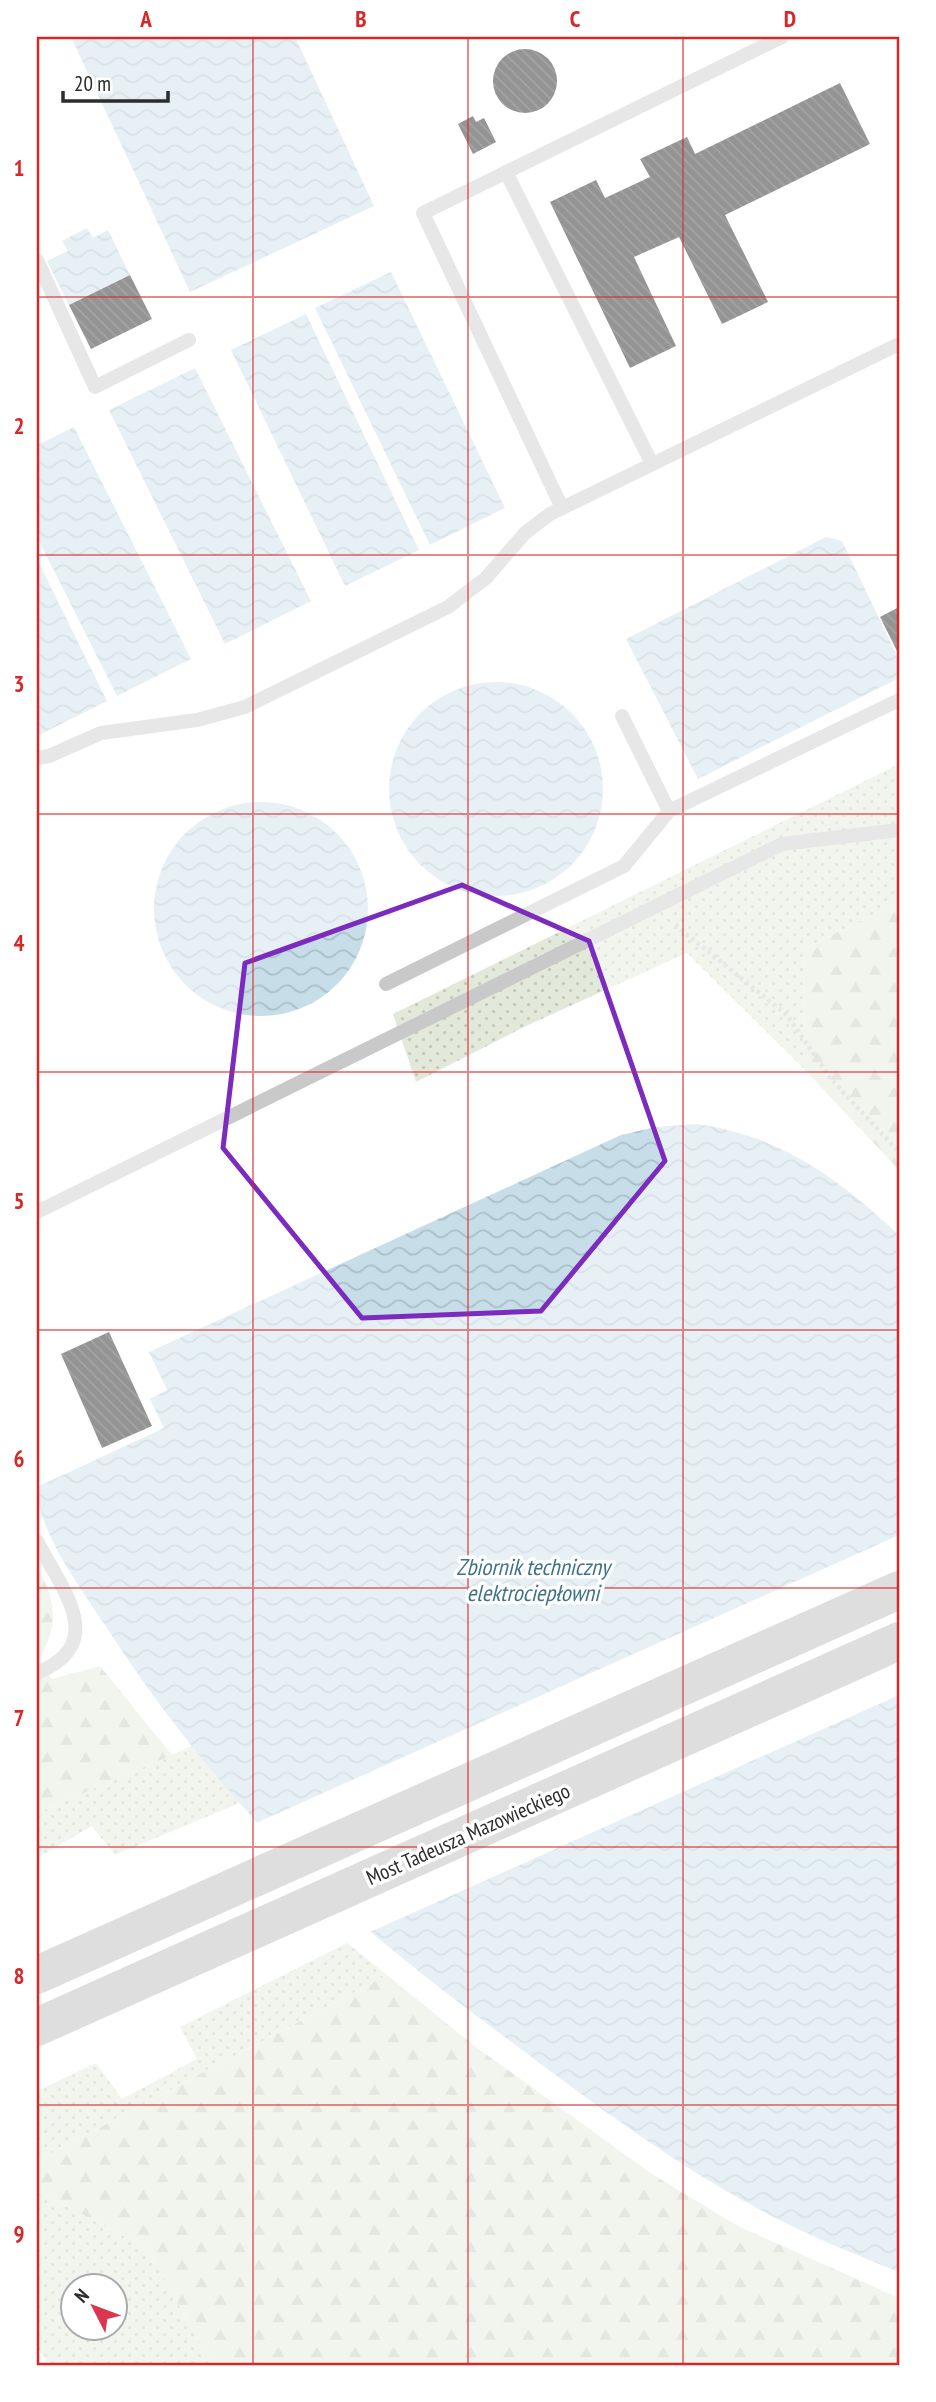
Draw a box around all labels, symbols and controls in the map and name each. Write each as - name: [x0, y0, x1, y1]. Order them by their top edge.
- text: A: [139, 4, 152, 33]
- text: B: [355, 4, 367, 33]
- text: C: [570, 4, 581, 33]
- text: D: [784, 4, 796, 33]
- scale bar: [63, 60, 168, 104]
- text: 20 m: [74, 70, 111, 97]
- text: 1: [14, 153, 25, 182]
- text: 2: [14, 411, 25, 440]
- text: 3: [14, 669, 25, 698]
- text: 4: [14, 928, 25, 957]
- text: 5: [14, 1186, 25, 1215]
- text: 6: [14, 1444, 25, 1473]
- water label: Zbiornik techniczny elektrociepłowni: [456, 1552, 613, 1607]
- text: 7: [14, 1703, 25, 1732]
- street label: Most Tadeusza Mazowieckiego: [362, 1777, 574, 1891]
- text: 8: [14, 1961, 25, 1990]
- text: 9: [14, 2219, 25, 2248]
- north arrow: [60, 2272, 130, 2342]
- text: N: [69, 2284, 94, 2307]

